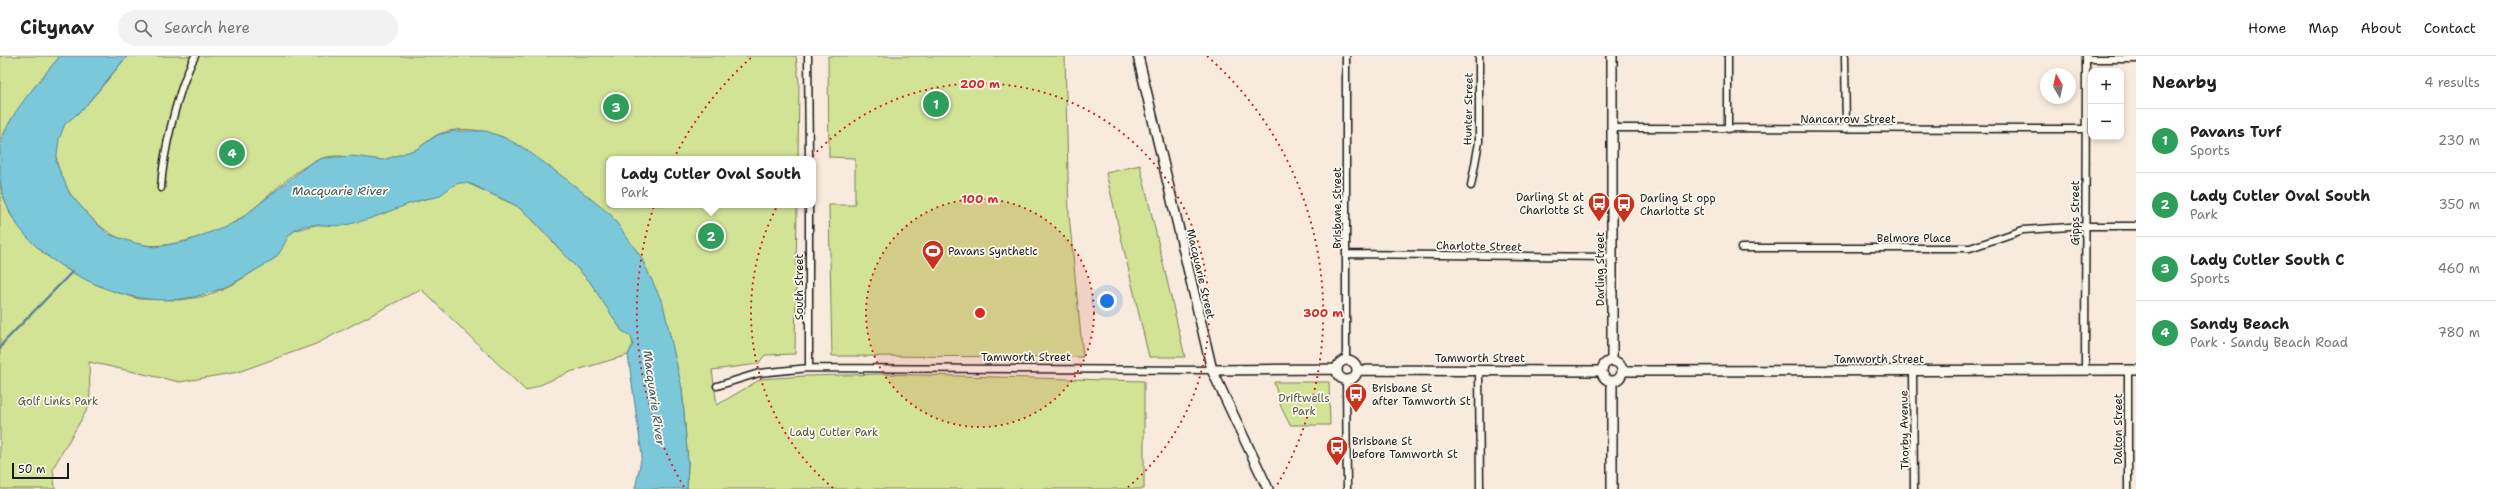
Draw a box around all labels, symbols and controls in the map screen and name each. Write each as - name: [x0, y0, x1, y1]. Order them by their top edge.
- search box: [118, 10, 398, 46]
- text: Citynav: [20, 15, 94, 40]
- icon: search: [132, 17, 154, 39]
- text: Search here: [164, 18, 250, 38]
- text: Home: [2248, 19, 2287, 37]
- text: Map: [2309, 19, 2339, 37]
- text: About: [2361, 19, 2402, 37]
- text: Contact: [2424, 19, 2476, 37]
- north arrow: [2040, 68, 2076, 104]
- map controls: [2088, 68, 2124, 140]
- button: +: [2088, 68, 2124, 104]
- text: Nearby: [2152, 71, 2217, 93]
- street label: Hunter Street: [1460, 72, 1477, 145]
- text: 4 results: [2424, 74, 2480, 91]
- text: 200 m: [960, 76, 1000, 92]
- pin: 1: [923, 89, 949, 119]
- pin: 3: [603, 92, 629, 122]
- button: −: [2088, 104, 2124, 140]
- street label: Nancarrow Street: [1800, 112, 1896, 127]
- text: Pavans Turf: [2190, 122, 2282, 142]
- text: 1: [2162, 132, 2168, 149]
- text: 230 m: [2438, 132, 2480, 149]
- pin: 4: [219, 138, 245, 168]
- text: Sports: [2190, 142, 2230, 159]
- popup: [606, 156, 816, 208]
- text: Lady Cutler Oval South: [621, 164, 801, 184]
- street label: Brisbane Street: [1330, 167, 1345, 249]
- street label: Gipps Street: [2068, 180, 2083, 246]
- water label: Macquarie River: [292, 183, 388, 199]
- text: Park: [621, 184, 649, 201]
- text: Lady Cutler Oval South: [2190, 186, 2370, 206]
- place label: Darling St at Charlotte St: [1516, 190, 1584, 218]
- bus stop icon: Darling St at Charlotte St: [1586, 190, 1612, 223]
- text: 100 m: [962, 191, 999, 207]
- bus stop icon: Darling St opp Charlotte St: [1611, 191, 1637, 224]
- place label: Darling St opp Charlotte St: [1640, 191, 1716, 219]
- text: 2: [2160, 196, 2170, 213]
- text: 350 m: [2439, 196, 2480, 213]
- text: Park: [2190, 206, 2218, 223]
- pin: 2: [698, 221, 724, 251]
- street label: Macquarie Street: [1183, 228, 1218, 321]
- street label: Belmore Place: [1877, 231, 1951, 246]
- street label: Darling Street: [1593, 232, 1608, 306]
- sports icon: Pavans Synthetic: [920, 238, 946, 271]
- street label: Charlotte Street: [1436, 238, 1522, 255]
- place label: Pavans Synthetic: [948, 244, 1038, 259]
- text: Lady Cutler South C: [2190, 250, 2344, 270]
- street label: South Street: [792, 254, 807, 320]
- text: 3: [2160, 260, 2170, 277]
- text: 460 m: [2438, 260, 2480, 277]
- text: Sports: [2190, 270, 2230, 287]
- your location: [1097, 291, 1117, 311]
- text: 300 m: [1303, 305, 1343, 321]
- centre of rings: [973, 306, 987, 320]
- text: Sandy Beach: [2190, 314, 2289, 334]
- text: 4: [2160, 324, 2170, 341]
- text: 780 m: [2438, 324, 2480, 341]
- text: Park · Sandy Beach Road: [2190, 334, 2348, 351]
- water label: Macquarie River: [639, 349, 669, 447]
- street label: Tamworth Street: [981, 350, 1071, 365]
- street label: Tamworth Street: [1435, 351, 1525, 366]
- street label: Tamworth Street: [1834, 352, 1924, 367]
- bus stop icon: Brisbane St after Tamworth St: [1343, 381, 1369, 414]
- place label: Brisbane St after Tamworth St: [1372, 381, 1471, 409]
- street label: Thorby Avenue: [1896, 390, 1913, 470]
- park label: Driftwells Park: [1278, 391, 1330, 419]
- street label: Dalton Street: [2111, 393, 2126, 464]
- park label: Golf Links Park: [18, 394, 98, 409]
- park label: Lady Cutler Park: [790, 425, 878, 440]
- bus stop icon: Brisbane St before Tamworth St: [1324, 434, 1350, 467]
- place label: Brisbane St before Tamworth St: [1352, 434, 1458, 462]
- scale bar: [12, 461, 69, 480]
- text: 50 m: [18, 462, 46, 477]

